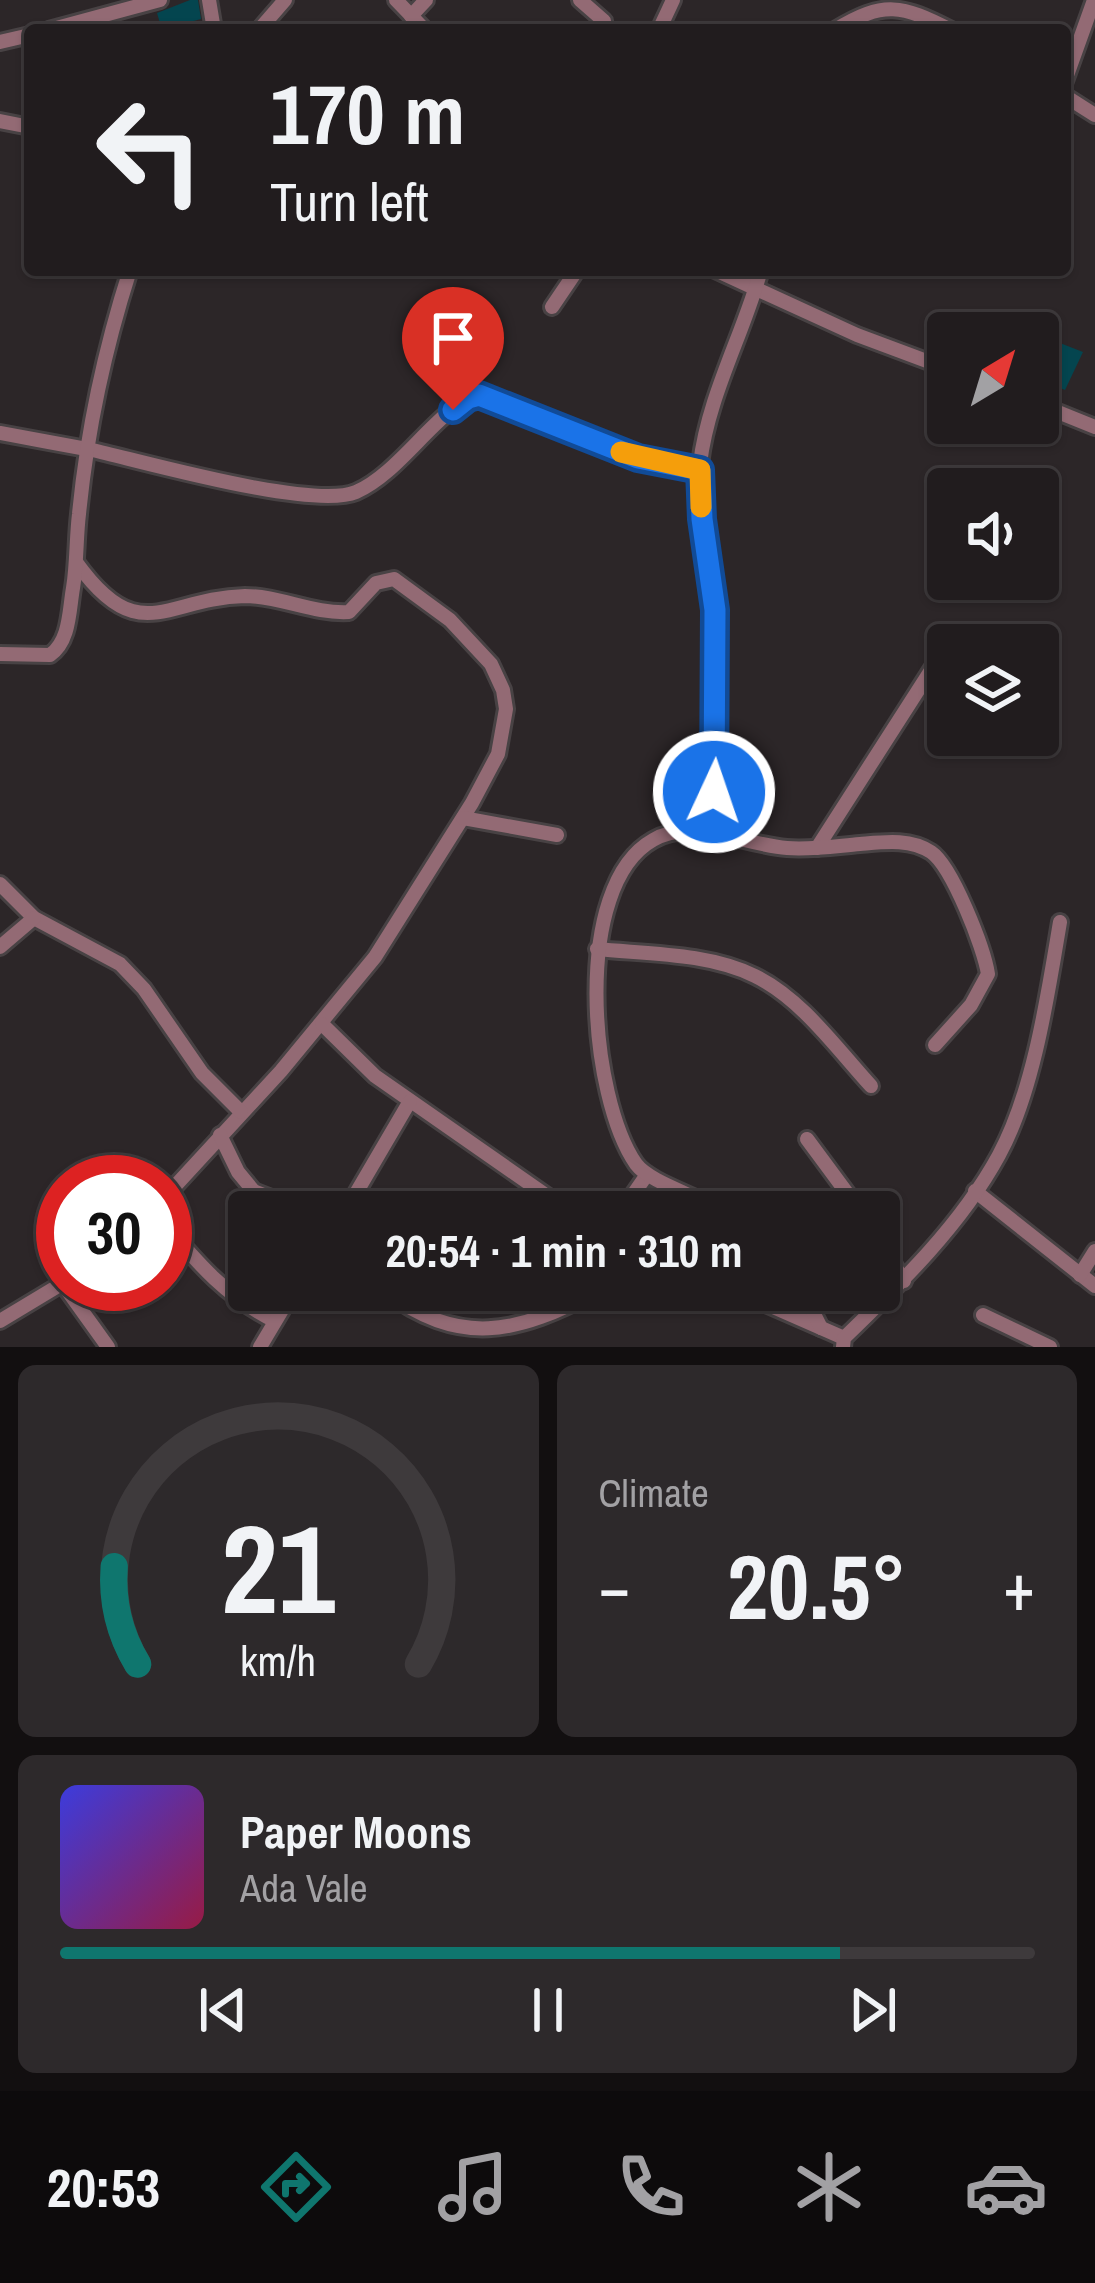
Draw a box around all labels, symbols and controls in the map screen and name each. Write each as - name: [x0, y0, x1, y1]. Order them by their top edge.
- text: 170 m: [270, 57, 465, 170]
- icon: left: [72, 72, 228, 228]
- text: Turn left: [270, 165, 429, 238]
- pin: [402, 287, 504, 410]
- icon: arrive: [420, 305, 486, 371]
- north arrow: [927, 312, 1059, 444]
- map controls: [927, 312, 1059, 756]
- button: sound: [927, 468, 1059, 600]
- button: layers: [927, 624, 1059, 756]
- position arrow: [651, 729, 777, 855]
- speed limit sign: 30: [36, 1155, 192, 1311]
- text: 20:54 · 1 min · 310 m: [386, 1220, 742, 1281]
- text: Climate: [599, 1467, 709, 1519]
- text: 21: [221, 1484, 335, 1652]
- text: 20.5°: [727, 1526, 907, 1647]
- text: −: [599, 1542, 630, 1631]
- text: +: [1003, 1542, 1035, 1631]
- text: km/h: [240, 1632, 316, 1689]
- text: Paper Moons: [240, 1801, 472, 1862]
- text: Ada Vale: [240, 1862, 367, 1914]
- icon: previous: [190, 1977, 256, 2043]
- icon: pause: [515, 1977, 581, 2043]
- icon: next: [840, 1977, 906, 2043]
- icon: directions: [254, 2145, 338, 2229]
- icon: music: [431, 2145, 515, 2229]
- icon: phone: [609, 2145, 693, 2229]
- icon: climate: [787, 2145, 871, 2229]
- icon: car: [964, 2145, 1048, 2229]
- text: 20:53: [47, 2151, 160, 2224]

